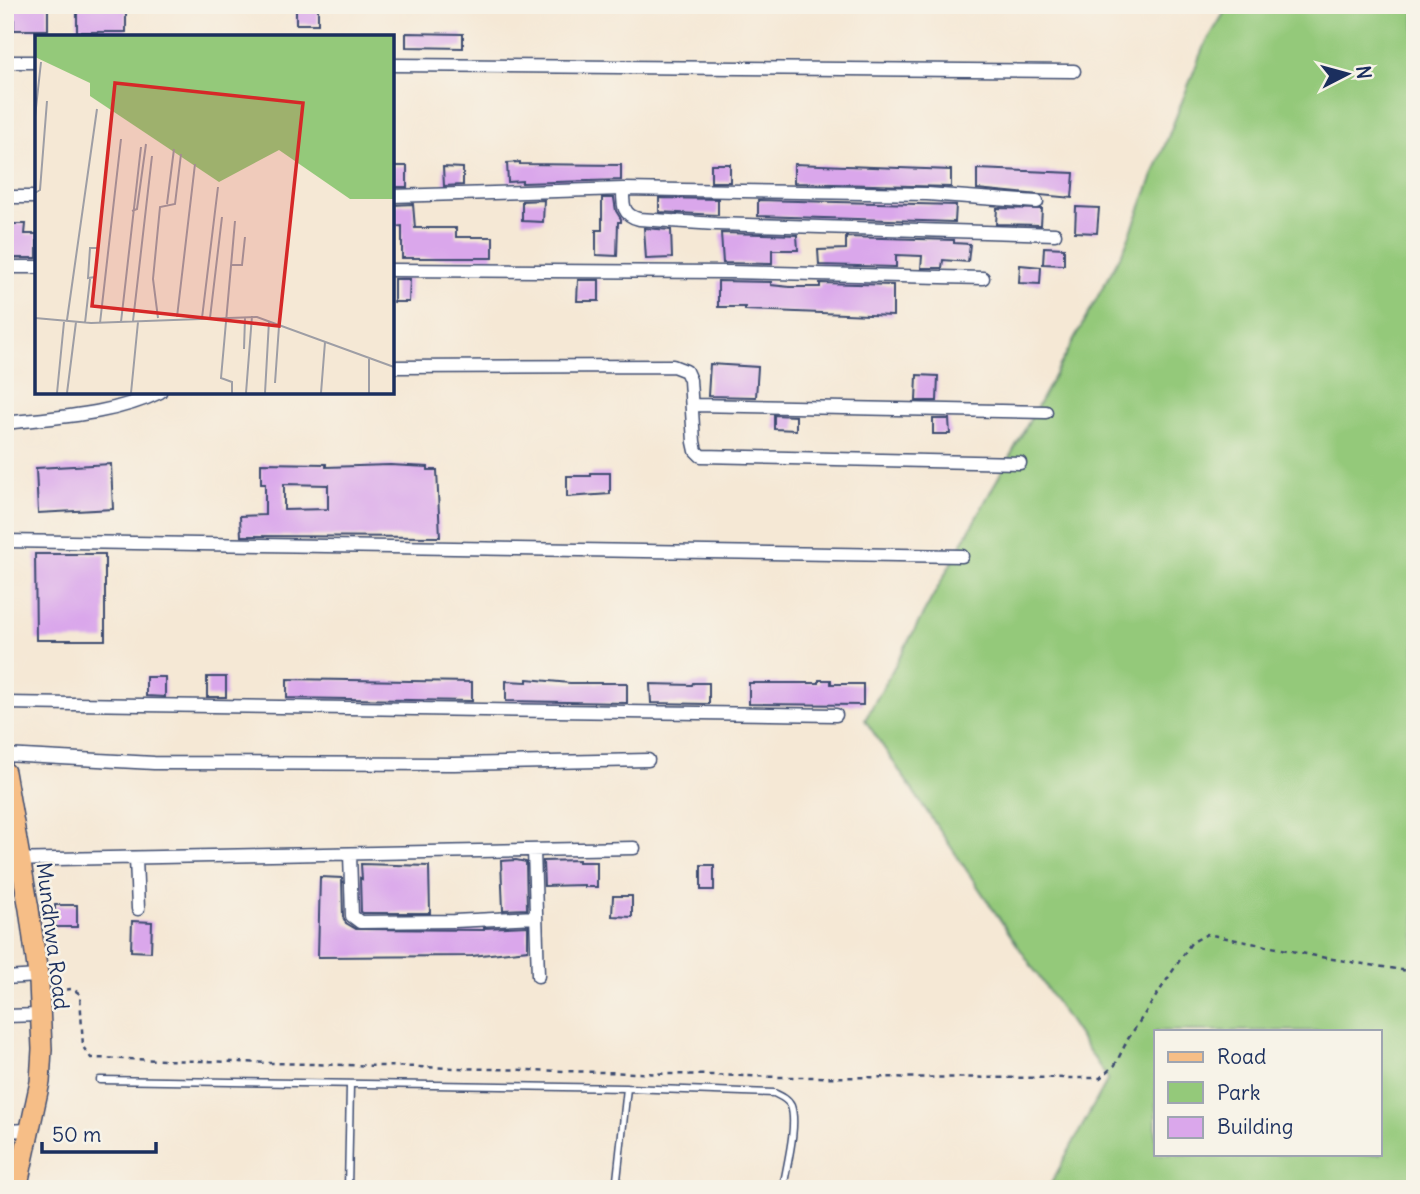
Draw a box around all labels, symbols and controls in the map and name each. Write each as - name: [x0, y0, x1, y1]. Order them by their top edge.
- inset map: [35, 35, 394, 394]
- north arrow: [1312, 38, 1382, 108]
- text: N: [1351, 64, 1377, 80]
- street label: Mundhwa Road: [31, 861, 75, 1011]
- legend: [1154, 1030, 1382, 1156]
- text: Road: [1217, 1043, 1266, 1070]
- text: Park: [1217, 1079, 1260, 1106]
- scale bar: [42, 1110, 156, 1154]
- text: Building: [1217, 1113, 1293, 1140]
- text: 50 m: [52, 1121, 101, 1148]

